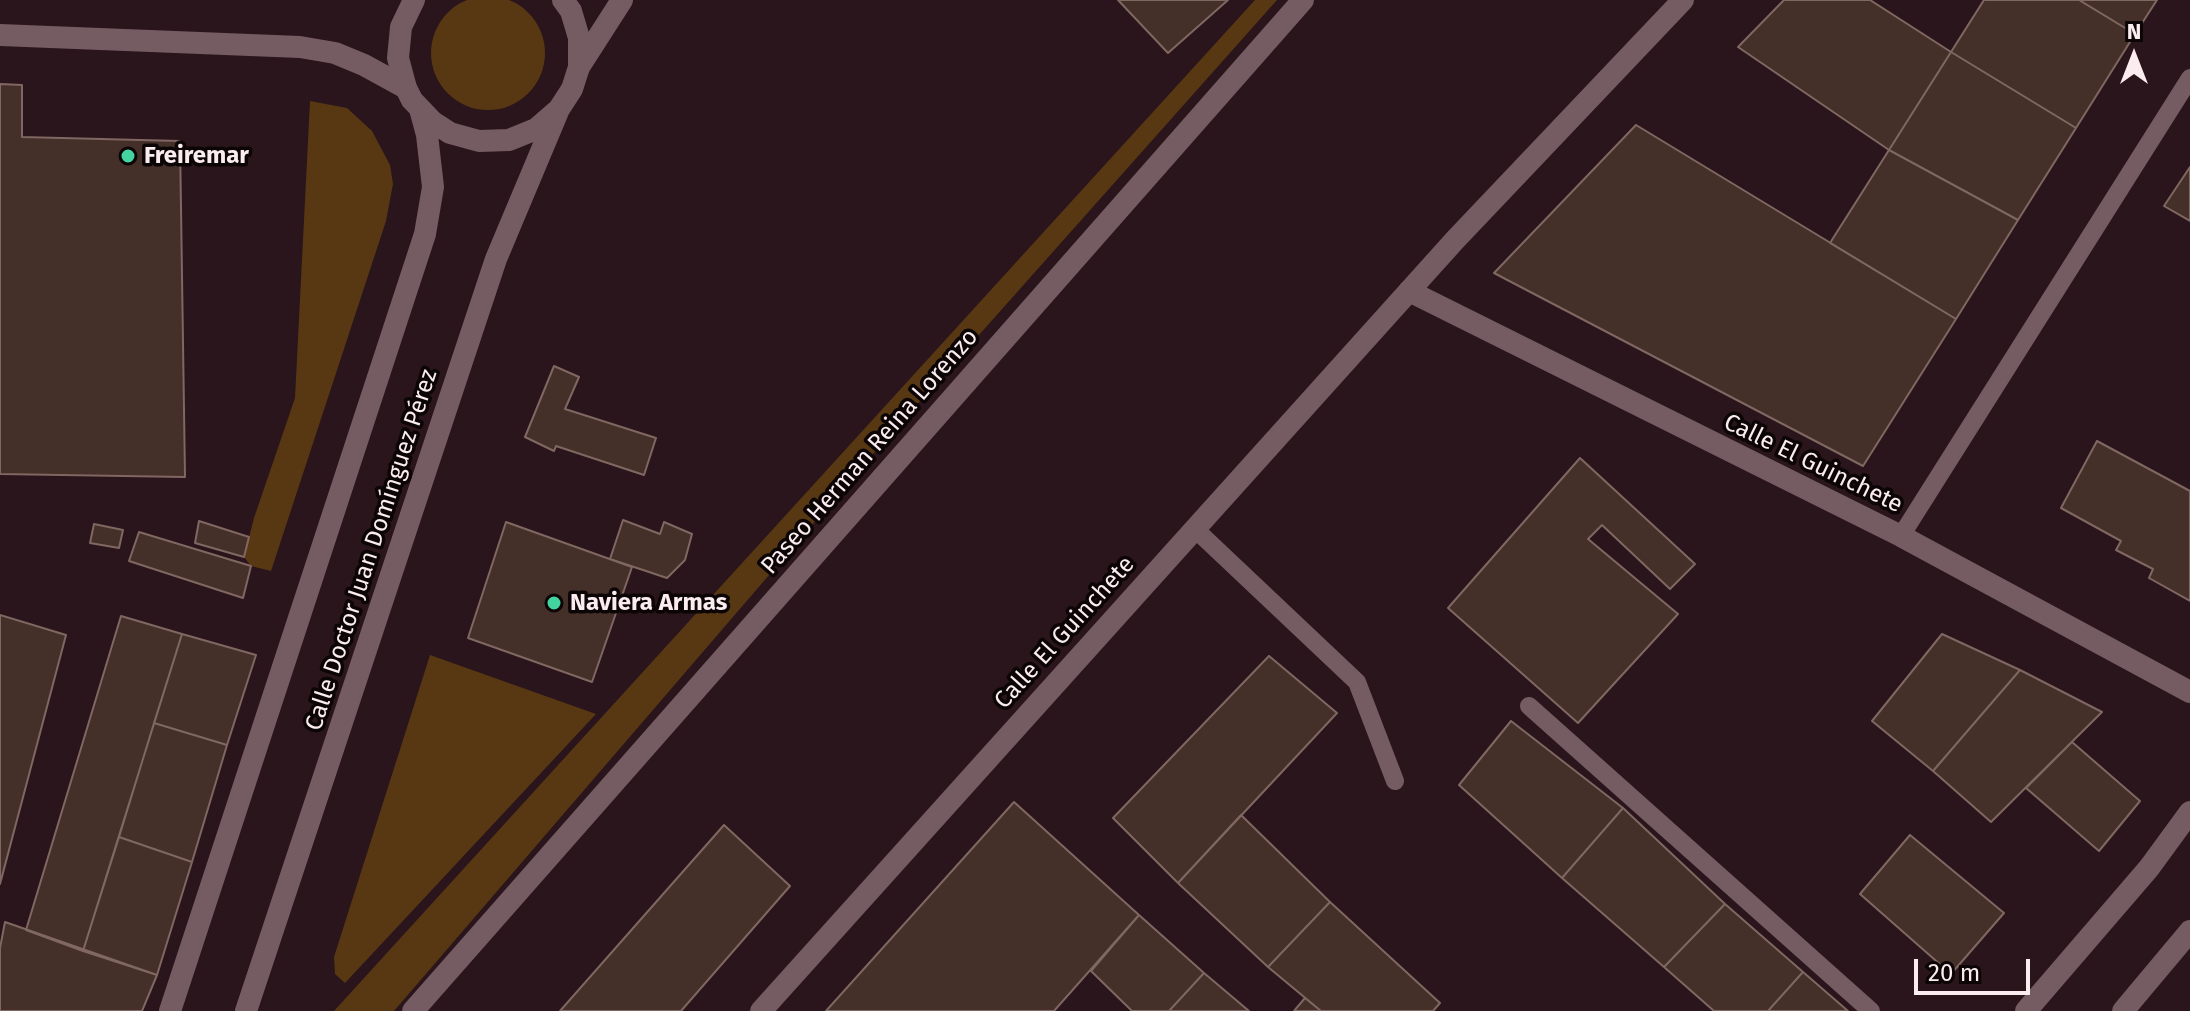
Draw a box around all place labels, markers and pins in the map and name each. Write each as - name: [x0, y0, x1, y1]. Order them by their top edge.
- place label: Freiremar: [144, 142, 249, 170]
- marker: Freiremar: [119, 147, 137, 165]
- place label: Naviera Armas: [570, 589, 727, 617]
- marker: Naviera Armas: [545, 594, 563, 612]

